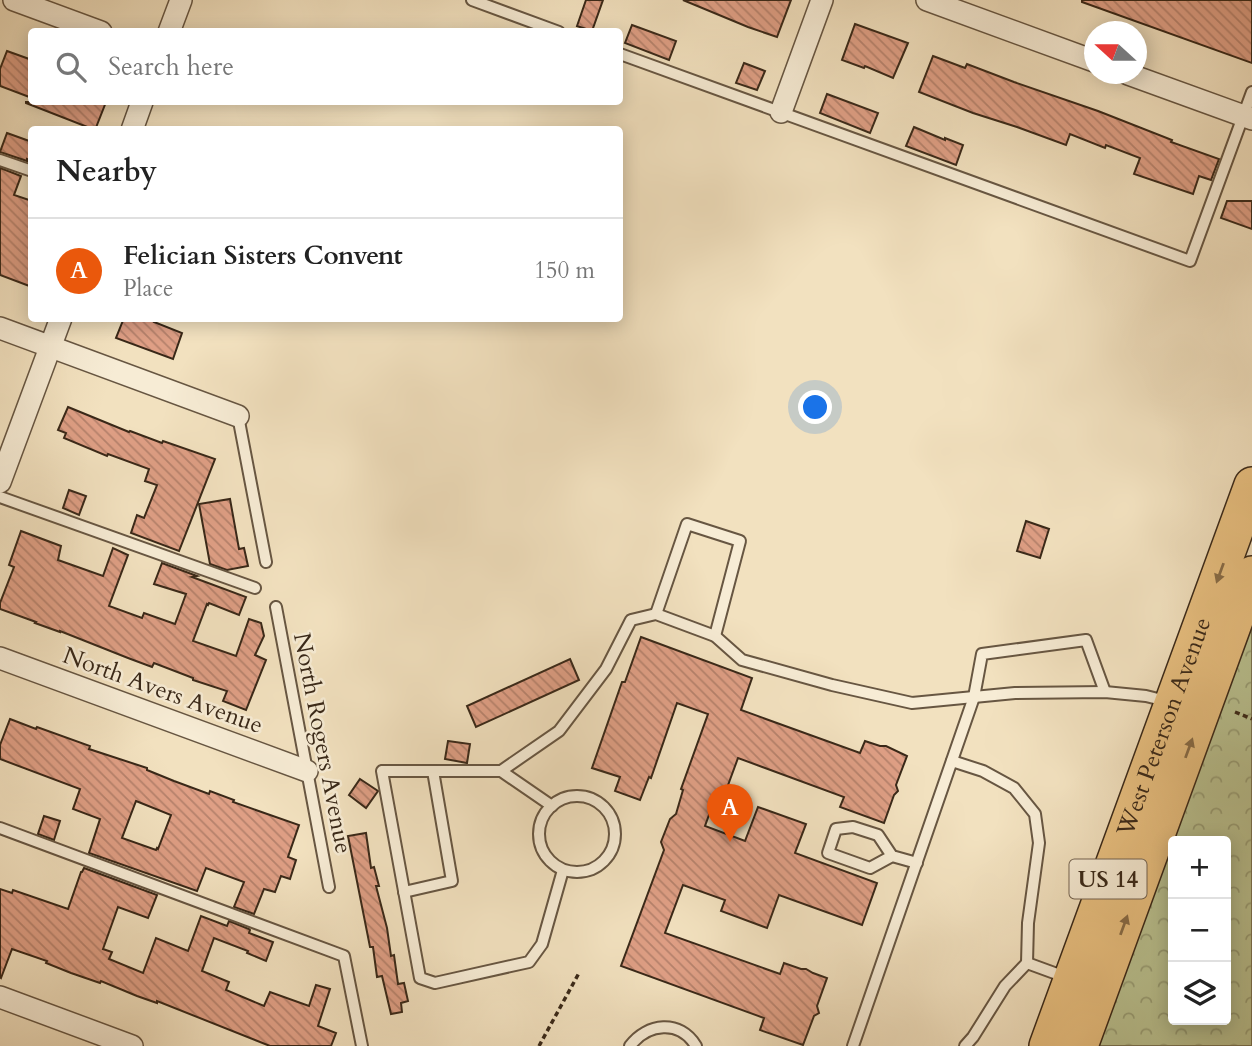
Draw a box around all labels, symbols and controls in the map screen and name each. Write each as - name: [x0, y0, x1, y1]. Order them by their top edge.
- north arrow: [1084, 21, 1147, 84]
- search box: [28, 28, 623, 105]
- icon: search: [52, 48, 90, 86]
- text: Search here: [108, 49, 234, 84]
- text: Nearby: [56, 151, 157, 192]
- text: Felician Sisters Convent: [123, 238, 403, 273]
- text: A: [70, 255, 88, 286]
- text: 150 m: [534, 255, 595, 286]
- text: Place: [123, 273, 173, 304]
- your location: [798, 390, 832, 424]
- one-way arrow: [1214, 562, 1225, 583]
- street label: West Peterson Avenue: [1109, 613, 1219, 842]
- street label: North Rogers Avenue: [285, 630, 360, 856]
- street label: North Avers Avenue: [58, 639, 267, 742]
- one-way arrow: [1184, 737, 1195, 758]
- pin: A: [707, 784, 753, 842]
- map controls: [1168, 836, 1231, 1025]
- button: +: [1168, 836, 1231, 899]
- road number: US 14: [1070, 860, 1146, 898]
- button: −: [1168, 899, 1231, 962]
- one-way arrow: [1119, 915, 1130, 936]
- button: layers: [1168, 962, 1231, 1025]

